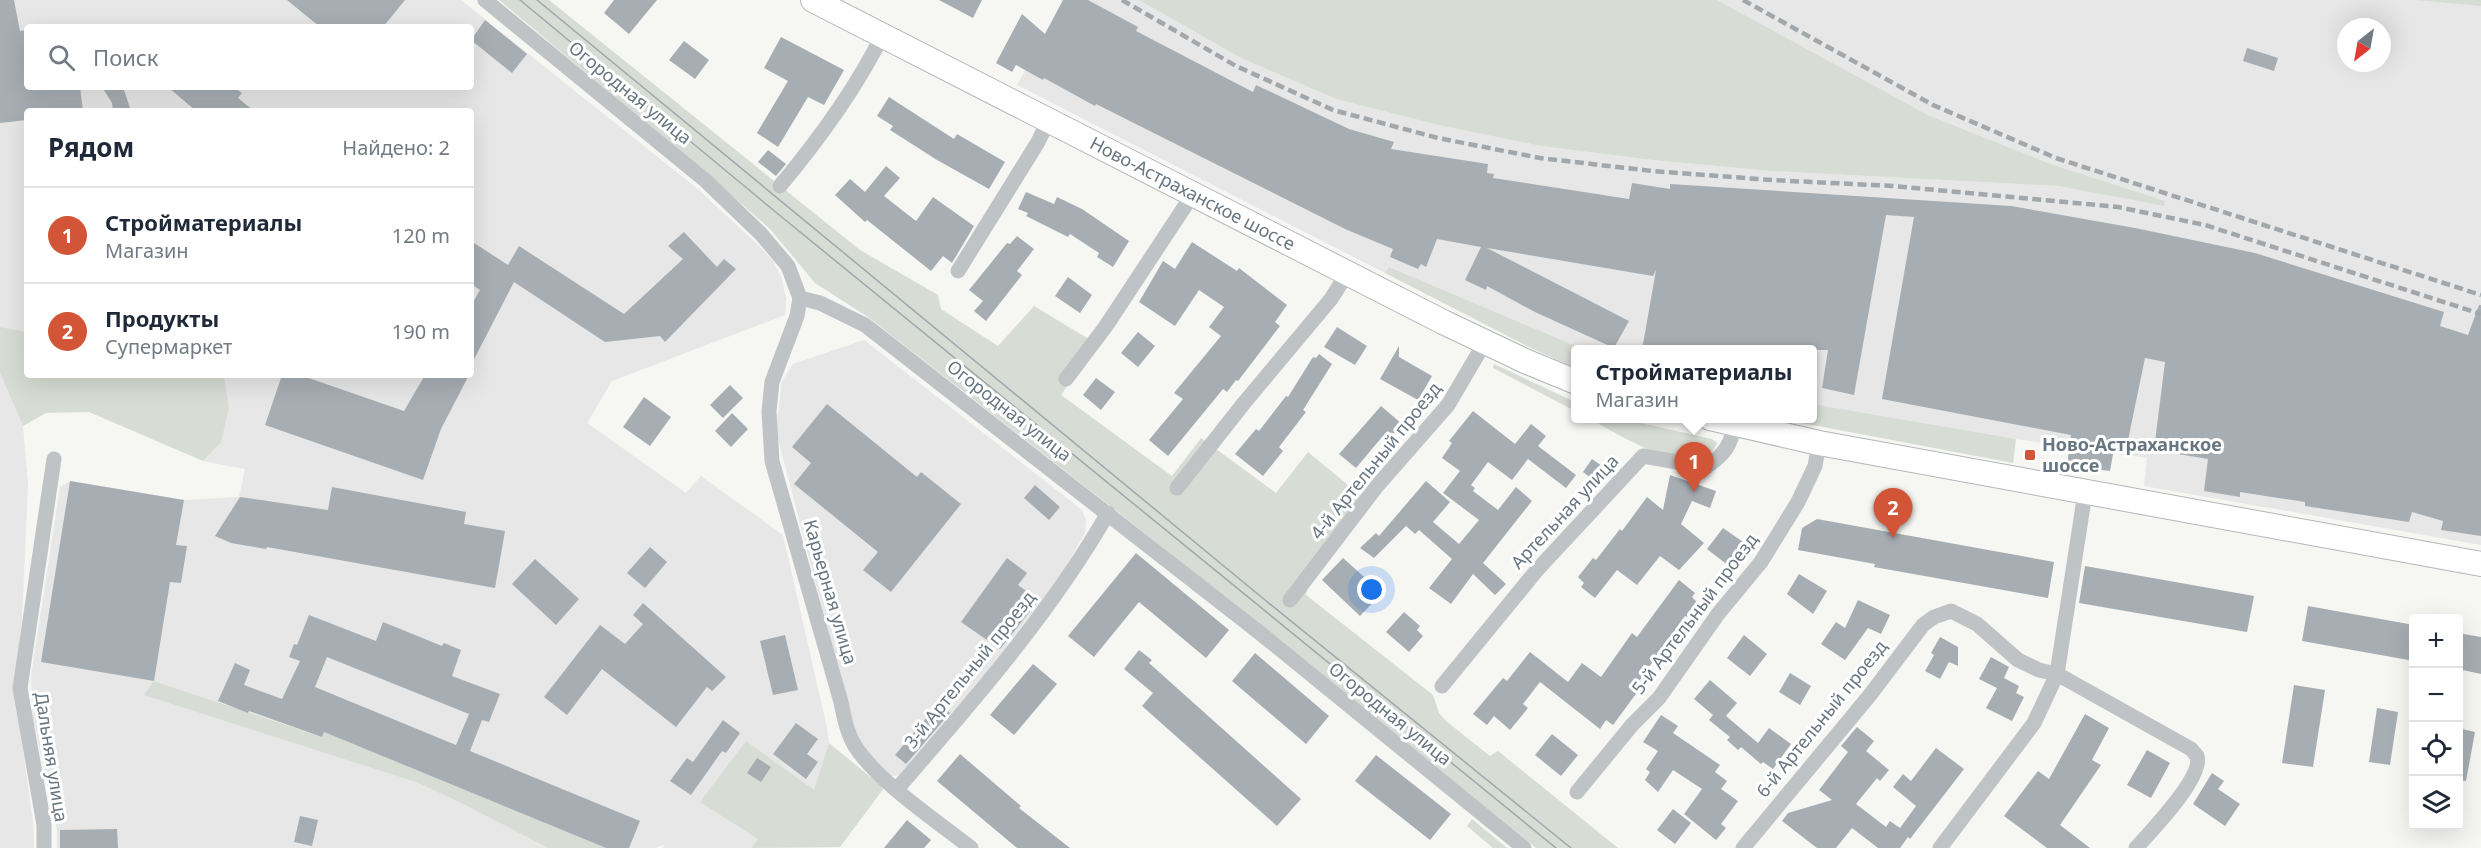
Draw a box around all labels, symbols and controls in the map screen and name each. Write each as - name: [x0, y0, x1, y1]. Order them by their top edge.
- north arrow: [2337, 18, 2391, 72]
- search box: [24, 24, 474, 90]
- street label: Огородная улица: [564, 35, 697, 149]
- icon: search: [45, 41, 78, 74]
- text: Поиск: [93, 42, 158, 72]
- text: Рядом: [48, 129, 134, 165]
- street label: Ново-Астраханское шоссе: [1086, 131, 1300, 255]
- text: Найдено: 2: [342, 134, 450, 161]
- text: Стройматериалы: [105, 207, 302, 237]
- text: 1: [62, 222, 73, 249]
- text: 120 m: [392, 222, 450, 249]
- text: Магазин: [105, 237, 189, 264]
- text: Продукты: [105, 303, 219, 333]
- text: 2: [62, 318, 73, 345]
- text: 190 m: [392, 318, 450, 345]
- text: Супермаркет: [105, 333, 232, 360]
- popup: [1571, 345, 1817, 423]
- street label: Огородная улица: [942, 354, 1077, 466]
- text: Стройматериалы: [1595, 356, 1793, 386]
- street label: 4-й Артельный проезд: [1304, 377, 1446, 544]
- text: Магазин: [1595, 386, 1679, 413]
- place label: Ново-Астраханское шоссе: [2042, 432, 2222, 477]
- pin: 1: [1674, 442, 1714, 492]
- marker: Ново-Астраханское шоссе: [2023, 448, 2037, 462]
- street label: Артельная улица: [1505, 449, 1623, 574]
- pin: 2: [1874, 488, 1912, 538]
- street label: Карьерная улица: [799, 516, 863, 667]
- street label: 5-й Артельный проезд: [1626, 528, 1763, 699]
- your location: [1357, 575, 1386, 604]
- street label: 3-й Артельный проезд: [898, 586, 1040, 753]
- map controls: [2409, 614, 2463, 830]
- button: +: [2409, 614, 2463, 668]
- street label: 6-й Артельный проезд: [1750, 635, 1892, 802]
- street label: Огородная улица: [1324, 656, 1457, 770]
- button: −: [2409, 668, 2463, 722]
- street label: Дальняя улица: [30, 690, 74, 823]
- button: locate: [2409, 722, 2463, 776]
- button: layers: [2409, 776, 2463, 830]

